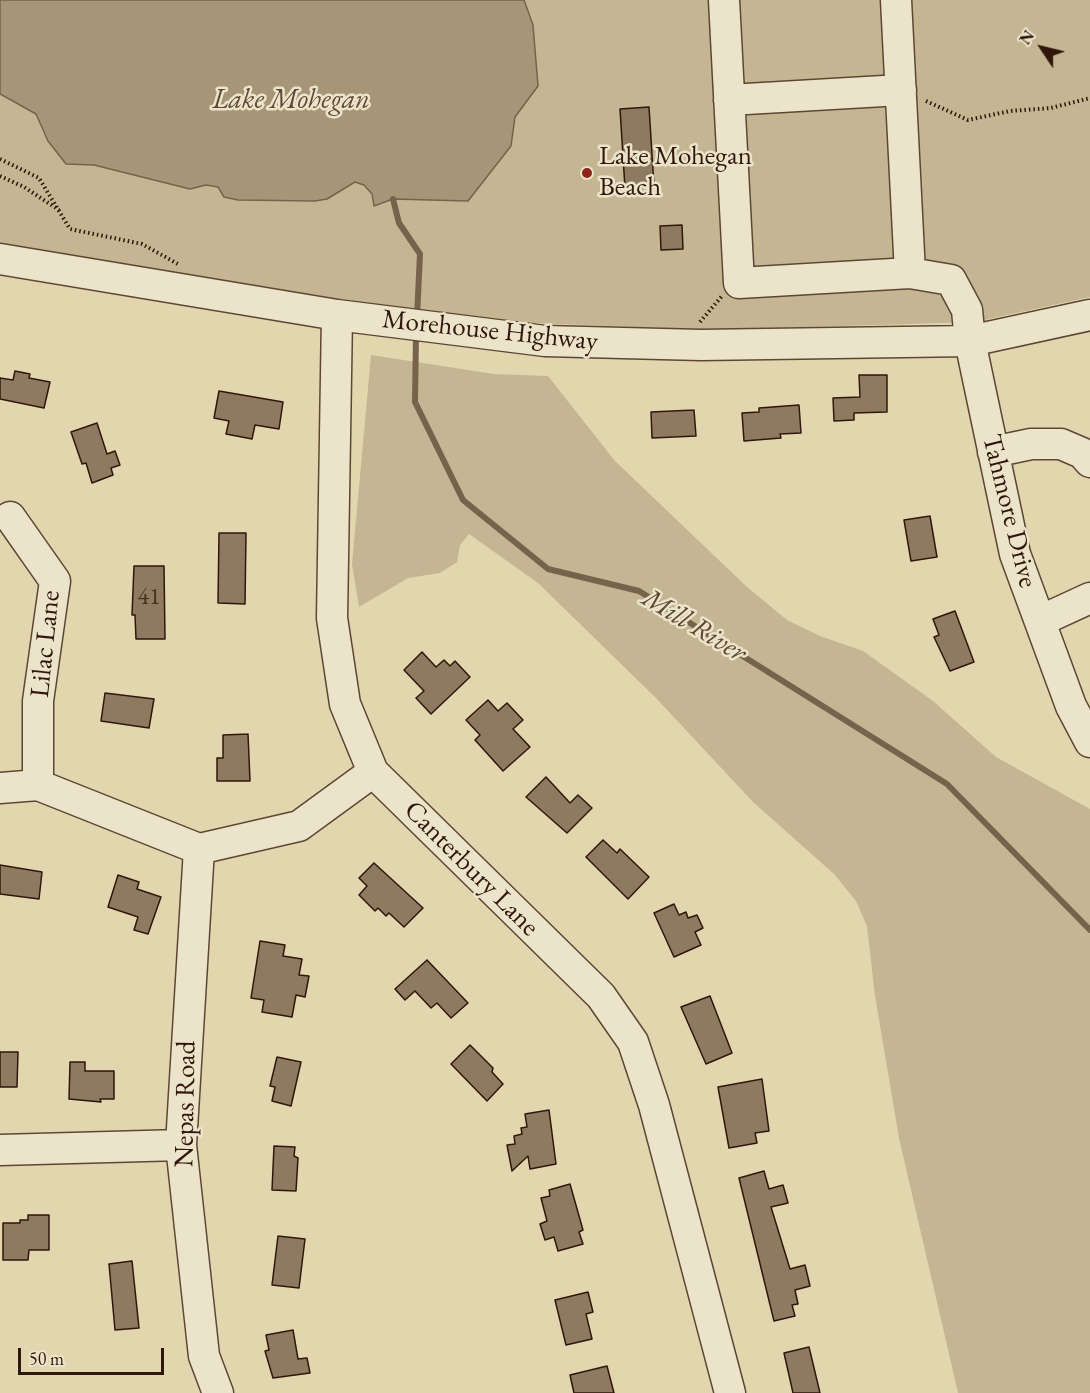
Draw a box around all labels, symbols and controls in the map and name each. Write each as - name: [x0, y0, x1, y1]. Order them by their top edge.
- north arrow: [1012, 18, 1072, 78]
- text: N: [1015, 26, 1039, 49]
- water label: Lake Mohegan: [212, 83, 370, 117]
- place label: Lake Mohegan Beach: [599, 141, 752, 204]
- marker: Lake Mohegan Beach: [580, 166, 594, 180]
- street label: Morehouse Highway: [381, 304, 599, 358]
- street label: Tahmore Drive: [974, 431, 1044, 591]
- water label: Mill River: [636, 582, 752, 670]
- house number: 41: [137, 583, 161, 611]
- street label: Lilac Lane: [24, 589, 68, 699]
- street label: Canterbury Lane: [397, 795, 545, 943]
- street label: Nepas Road: [169, 1040, 203, 1168]
- scale bar: [21, 1336, 166, 1374]
- text: 50 m: [29, 1347, 64, 1370]

